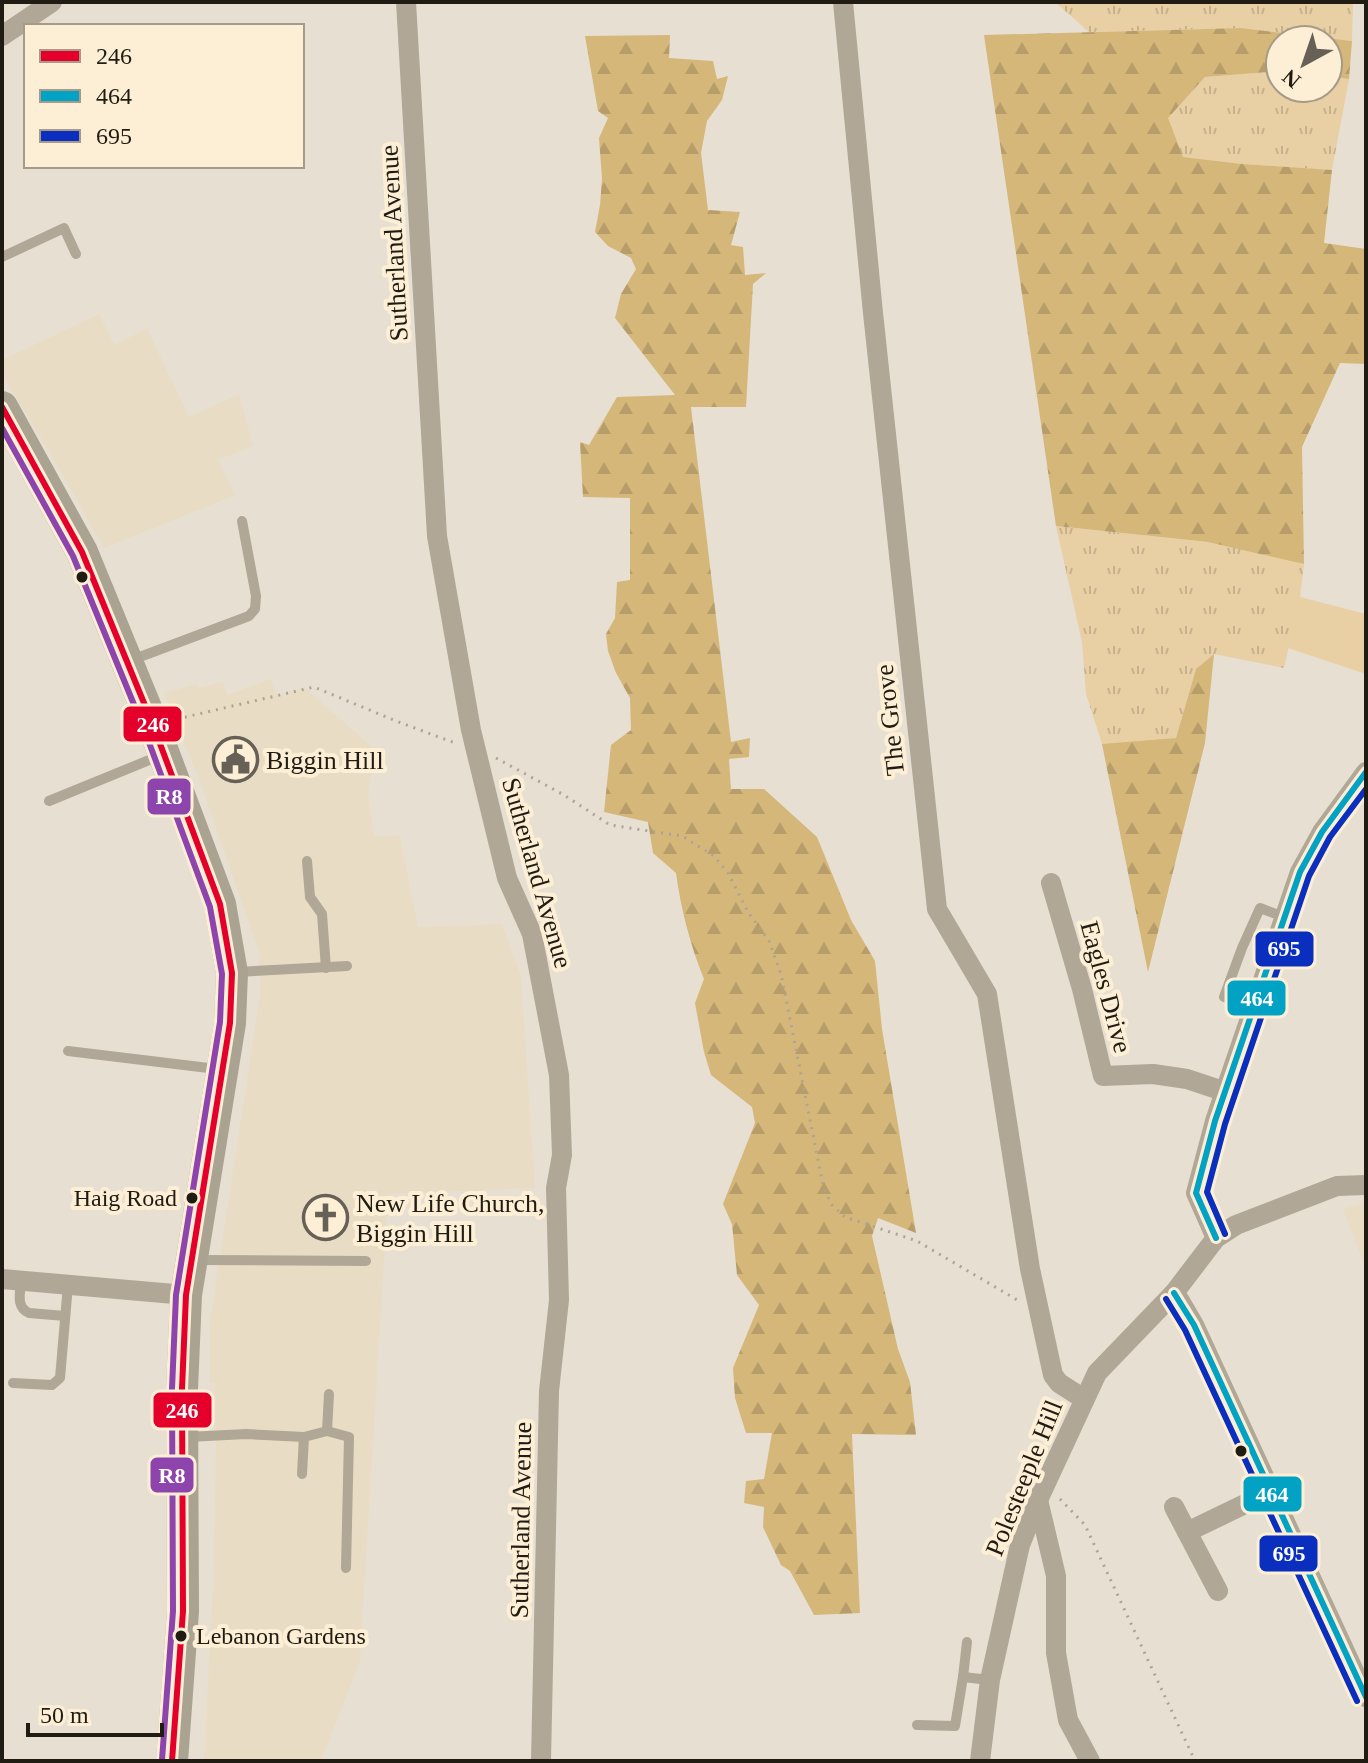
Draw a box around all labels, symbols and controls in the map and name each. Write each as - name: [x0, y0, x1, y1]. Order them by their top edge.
- legend: [24, 24, 304, 168]
- north arrow: [1264, 24, 1344, 104]
- text: 246: [96, 43, 132, 69]
- text: N: [1277, 64, 1306, 94]
- text: 464: [96, 83, 132, 109]
- text: 695: [96, 123, 132, 149]
- street label: Sutherland Avenue: [374, 144, 414, 342]
- unlabelled marker: [74, 569, 90, 585]
- street label: The Grove: [870, 663, 910, 777]
- line badge: 246: [122, 705, 183, 743]
- text: 246: [137, 712, 170, 737]
- public building icon: Biggin Hill: [211, 736, 259, 784]
- place label: Biggin Hill: [266, 746, 384, 775]
- street label: Sutherland Avenue: [496, 774, 578, 972]
- line badge: R8: [146, 777, 192, 816]
- text: R8: [156, 784, 182, 809]
- street label: Eagles Drive: [1075, 918, 1137, 1056]
- line badge: 695: [1254, 930, 1315, 968]
- text: 695: [1268, 936, 1301, 961]
- line badge: 464: [1226, 979, 1287, 1017]
- text: 464: [1241, 986, 1274, 1011]
- place label: Haig Road: [74, 1185, 177, 1211]
- place label: New Life Church, Biggin Hill: [356, 1189, 544, 1248]
- marker: Haig Road: [184, 1190, 200, 1206]
- church icon: New Life Church, Biggin Hill: [301, 1194, 349, 1242]
- line badge: 246: [152, 1391, 213, 1429]
- street label: Polesteeple Hill: [980, 1396, 1068, 1560]
- text: 246: [166, 1398, 199, 1423]
- street label: Sutherland Avenue: [505, 1421, 537, 1619]
- unlabelled marker: [1233, 1443, 1249, 1459]
- line badge: R8: [149, 1456, 195, 1494]
- text: R8: [159, 1463, 185, 1488]
- line badge: 464: [1242, 1475, 1303, 1513]
- text: 464: [1256, 1482, 1289, 1507]
- line badge: 695: [1258, 1534, 1319, 1573]
- text: 695: [1273, 1541, 1306, 1566]
- place label: Lebanon Gardens: [196, 1623, 366, 1649]
- marker: Lebanon Gardens: [173, 1628, 189, 1644]
- scale bar: [28, 1687, 162, 1737]
- text: 50 m: [40, 1702, 89, 1728]

